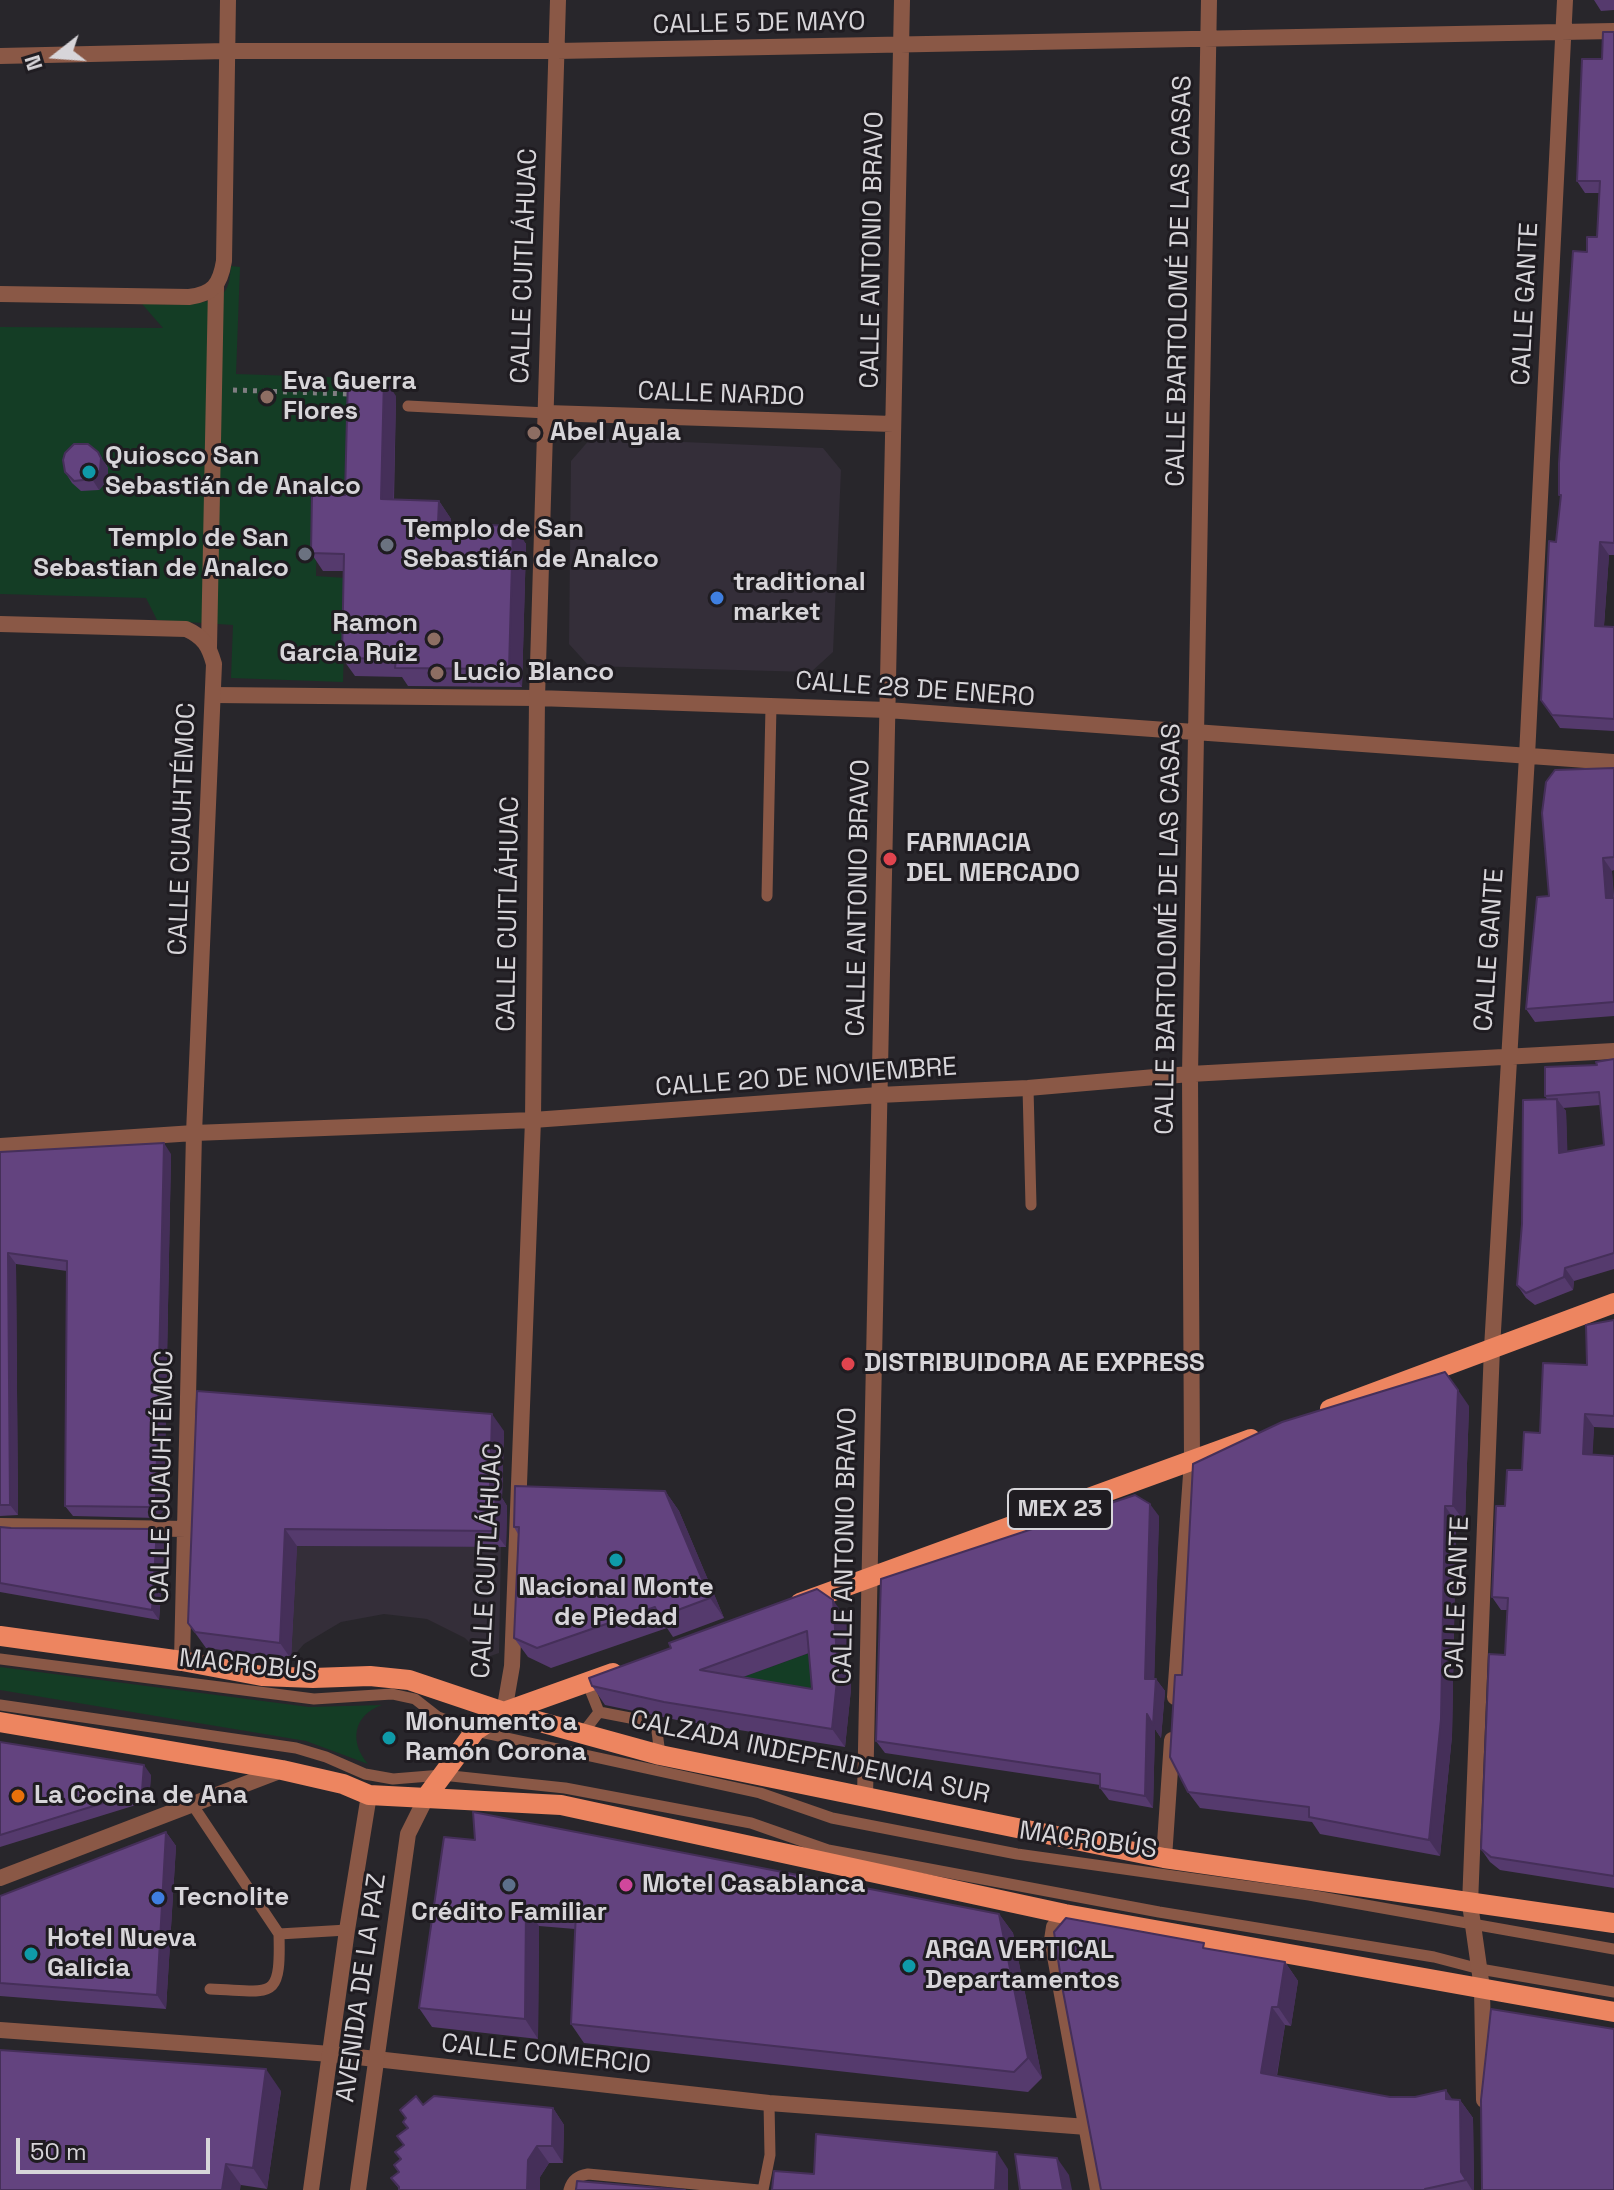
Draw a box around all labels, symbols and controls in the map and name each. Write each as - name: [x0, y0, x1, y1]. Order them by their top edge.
- street label: CALLE 5 DE MAYO: [652, 7, 866, 41]
- north arrow: [16, 16, 96, 96]
- text: N: [18, 52, 49, 74]
- street label: CALLE BARTOLOMÉ DE LAS CASAS: [1161, 75, 1199, 487]
- street label: CALLE ANTONIO BRAVO: [855, 111, 891, 389]
- street label: CALLE CUITLÁHUAC: [505, 148, 545, 384]
- street label: CALLE GANTE: [1506, 222, 1546, 386]
- place label: Eva Guerra Flores: [283, 366, 417, 428]
- street label: CALLE NARDO: [637, 376, 805, 414]
- marker: Eva Guerra Flores: [258, 388, 276, 406]
- place label: Abel Ayala: [550, 417, 681, 449]
- marker: Abel Ayala: [525, 424, 543, 442]
- place label: Quiosco San Sebastián de Analco: [105, 441, 361, 502]
- marker: Quiosco San Sebastián de Analco: [80, 463, 98, 481]
- place label: Templo de San Sebastián de Analco: [403, 514, 659, 576]
- place label: Templo de San Sebastian de Analco: [33, 523, 289, 584]
- marker: Templo de San Sebastián de Analco: [378, 536, 396, 554]
- marker: Templo de San Sebastian de Analco: [296, 545, 314, 563]
- place label: traditional market: [733, 567, 866, 628]
- marker: traditional market: [708, 589, 726, 607]
- place label: Ramon Garcia Ruiz: [279, 608, 418, 670]
- marker: Ramon Garcia Ruiz: [425, 630, 443, 648]
- place label: Lucio Blanco: [453, 657, 614, 689]
- marker: Lucio Blanco: [428, 664, 446, 682]
- street label: CALLE 28 DE ENERO: [794, 666, 1036, 714]
- street label: CALLE CUAUHTÉMOC: [163, 702, 203, 956]
- street label: CALLE BARTOLOMÉ DE LAS CASAS: [1150, 723, 1188, 1135]
- street label: CALLE ANTONIO BRAVO: [841, 759, 877, 1037]
- street label: CALLE CUITLÁHUAC: [491, 796, 527, 1032]
- place label: FARMACIA DEL MERCADO: [906, 828, 1080, 890]
- marker: FARMACIA DEL MERCADO: [881, 850, 899, 868]
- street label: CALLE GANTE: [1469, 867, 1511, 1033]
- street label: CALLE 20 DE NOVIEMBRE: [654, 1052, 958, 1104]
- place label: DISTRIBUIDORA AE EXPRESS: [864, 1348, 1205, 1380]
- street label: CALLE CUAUHTÉMOC: [145, 1350, 181, 1604]
- marker: DISTRIBUIDORA AE EXPRESS: [839, 1355, 857, 1373]
- street label: CALLE ANTONIO BRAVO: [828, 1407, 864, 1685]
- street label: CALLE CUITLÁHUAC: [466, 1443, 510, 1679]
- road number: MEX 23: [1008, 1489, 1112, 1529]
- street label: CALLE GANTE: [1440, 1516, 1476, 1680]
- marker: Nacional Monte de Piedad: [607, 1551, 625, 1569]
- place label: Nacional Monte de Piedad: [518, 1572, 714, 1634]
- street label: MACROBÚS: [177, 1643, 319, 1689]
- street label: CALZADA INDEPENDENCIA SUR: [628, 1705, 992, 1811]
- place label: Monumento a Ramón Corona: [405, 1707, 587, 1768]
- marker: Monumento a Ramón Corona: [380, 1729, 398, 1747]
- place label: La Cocina de Ana: [34, 1780, 248, 1812]
- marker: La Cocina de Ana: [9, 1787, 27, 1805]
- street label: MACROBÚS: [1017, 1816, 1159, 1866]
- place label: Motel Casablanca: [642, 1869, 865, 1901]
- street label: AVENIDA DE LA PAZ: [330, 1872, 394, 2104]
- marker: Crédito Familiar: [500, 1876, 518, 1894]
- marker: Motel Casablanca: [617, 1876, 635, 1894]
- place label: Tecnolite: [174, 1882, 289, 1914]
- marker: Tecnolite: [149, 1889, 167, 1907]
- place label: Crédito Familiar: [411, 1897, 607, 1929]
- place label: Hotel Nueva Galicia: [47, 1923, 196, 1984]
- place label: ARGA VERTICAL Departamentos: [925, 1935, 1120, 1996]
- marker: Hotel Nueva Galicia: [22, 1945, 40, 1963]
- marker: ARGA VERTICAL Departamentos: [900, 1957, 918, 1975]
- street label: CALLE COMERCIO: [440, 2028, 652, 2082]
- scale bar: [20, 2122, 214, 2172]
- text: 50 m: [30, 2136, 87, 2167]

